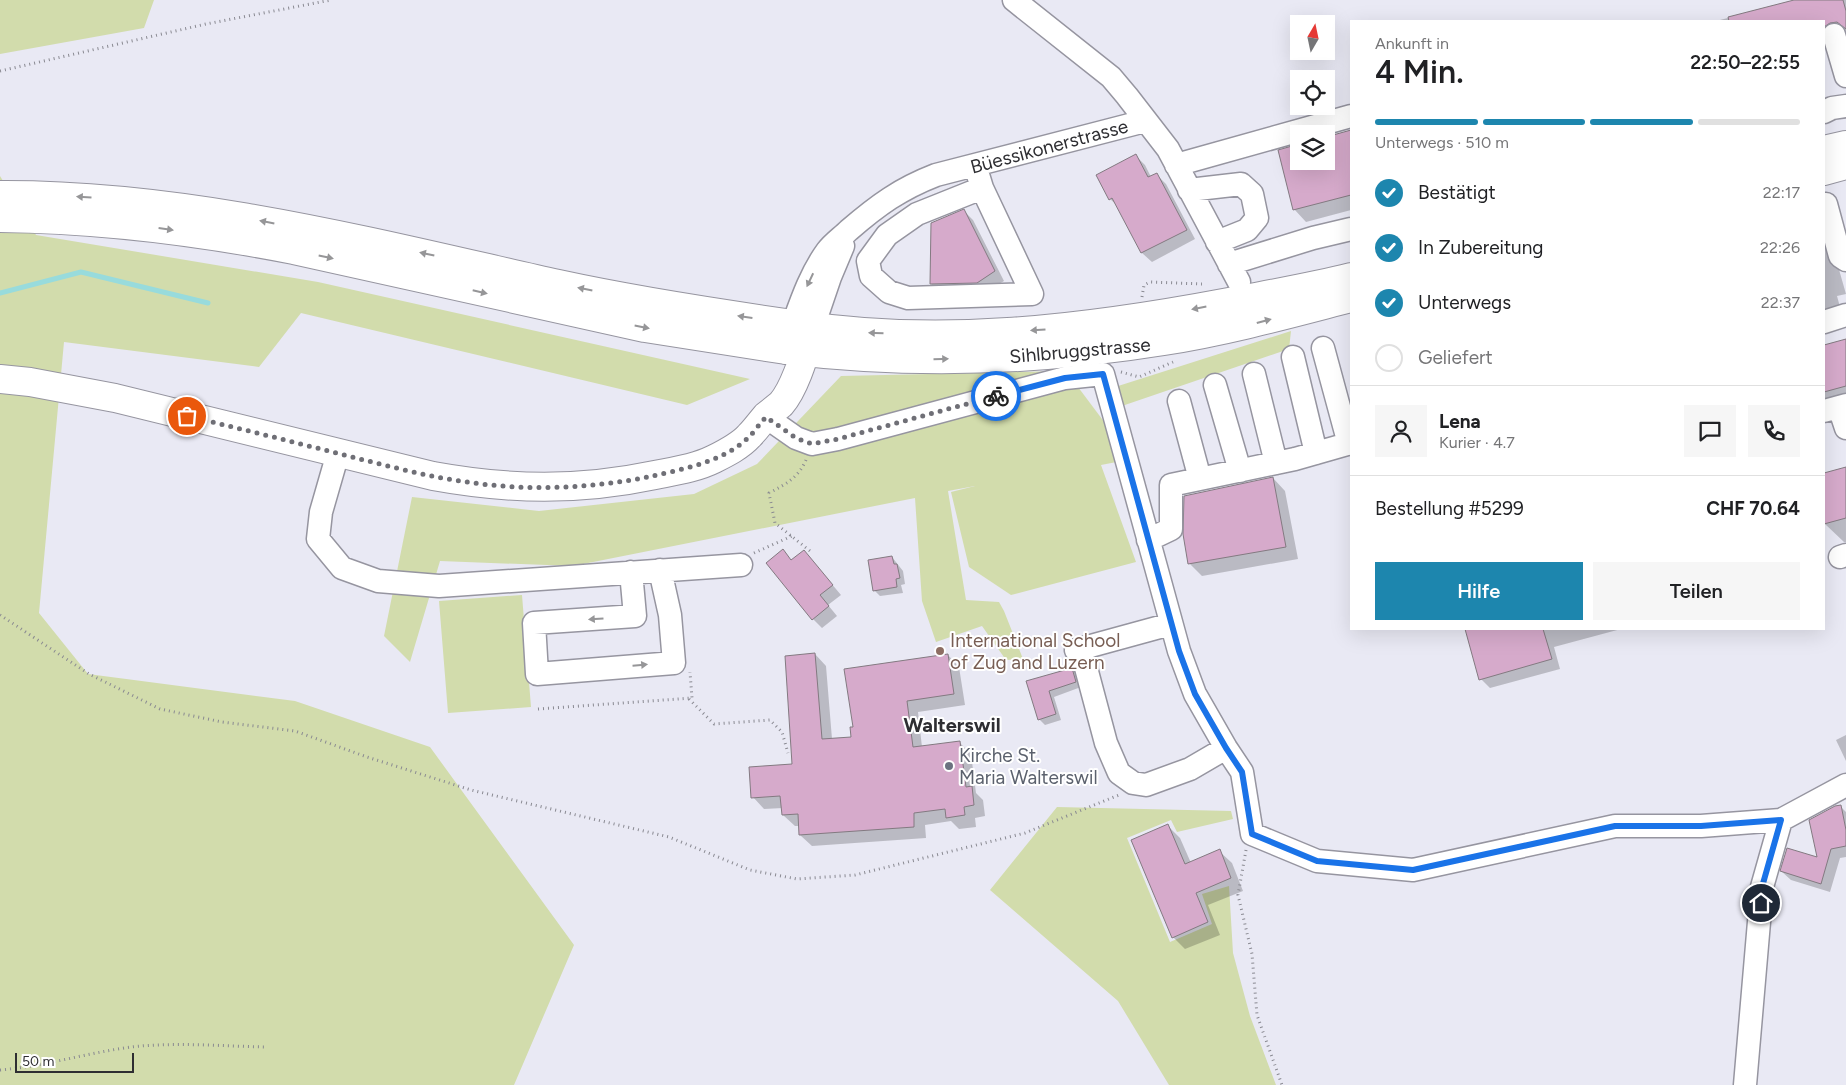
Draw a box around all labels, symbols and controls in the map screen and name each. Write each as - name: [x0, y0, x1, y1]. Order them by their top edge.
- north arrow: [1290, 15, 1335, 60]
- map controls: [1290, 15, 1335, 170]
- text: Ankunft in: [1375, 34, 1449, 53]
- text: 22:50–22:55: [1690, 51, 1800, 74]
- text: 4 Min.: [1375, 53, 1464, 91]
- button: locate: [1290, 70, 1335, 115]
- street label: Büessikonerstrasse: [968, 114, 1131, 179]
- button: layers: [1290, 125, 1335, 170]
- text: Unterwegs · 510 m: [1375, 133, 1509, 152]
- icon: check: [1375, 179, 1403, 207]
- text: Bestätigt: [1418, 181, 1496, 204]
- text: 22:17: [1763, 183, 1800, 202]
- one-way arrow: [75, 193, 91, 201]
- one-way arrow: [259, 217, 275, 225]
- one-way arrow: [158, 225, 174, 233]
- icon: check: [1375, 234, 1403, 262]
- text: In Zubereitung: [1418, 236, 1543, 259]
- text: 22:26: [1760, 238, 1800, 257]
- one-way arrow: [418, 249, 434, 257]
- one-way arrow: [318, 253, 333, 261]
- one-way arrow: [806, 273, 814, 287]
- one-way arrow: [578, 285, 593, 293]
- one-way arrow: [473, 288, 488, 296]
- icon: check: [1375, 289, 1403, 317]
- text: Unterwegs: [1418, 291, 1511, 314]
- text: 22:37: [1761, 293, 1800, 312]
- one-way arrow: [1191, 304, 1207, 312]
- one-way arrow: [737, 313, 753, 321]
- one-way arrow: [1257, 317, 1272, 325]
- one-way arrow: [634, 323, 650, 331]
- one-way arrow: [1030, 326, 1046, 334]
- one-way arrow: [868, 328, 884, 336]
- street label: Sihlbruggstrasse: [1009, 333, 1152, 368]
- text: Geliefert: [1418, 346, 1493, 369]
- one-way arrow: [933, 355, 949, 363]
- courier: [971, 371, 1021, 421]
- icon: bike: [982, 382, 1010, 410]
- pin: [166, 395, 208, 437]
- icon: bag: [173, 402, 201, 430]
- button: person: [1375, 405, 1427, 457]
- button: chat: [1684, 405, 1736, 457]
- button: phone: [1748, 405, 1800, 457]
- text: Lena: [1439, 410, 1481, 433]
- text: Kurier · 4.7: [1439, 433, 1515, 452]
- text: Bestellung #5299: [1375, 497, 1524, 520]
- text: CHF 70.64: [1706, 497, 1800, 520]
- button: Hilfe: [1375, 562, 1583, 620]
- button: Teilen: [1593, 562, 1800, 620]
- one-way arrow: [588, 615, 604, 623]
- place label: International School of Zug and Luzern: [950, 629, 1121, 674]
- marker: International School of Zug and Luzern: [934, 645, 946, 657]
- one-way arrow: [632, 661, 648, 669]
- district label: Walterswil: [903, 713, 1001, 737]
- place label: Kirche St. Maria Walterswil: [959, 744, 1098, 789]
- marker: Kirche St. Maria Walterswil: [943, 760, 955, 772]
- pin: [1740, 882, 1782, 924]
- icon: home: [1747, 889, 1775, 917]
- scale bar: [15, 1050, 134, 1073]
- text: 50 m: [22, 1053, 54, 1070]

